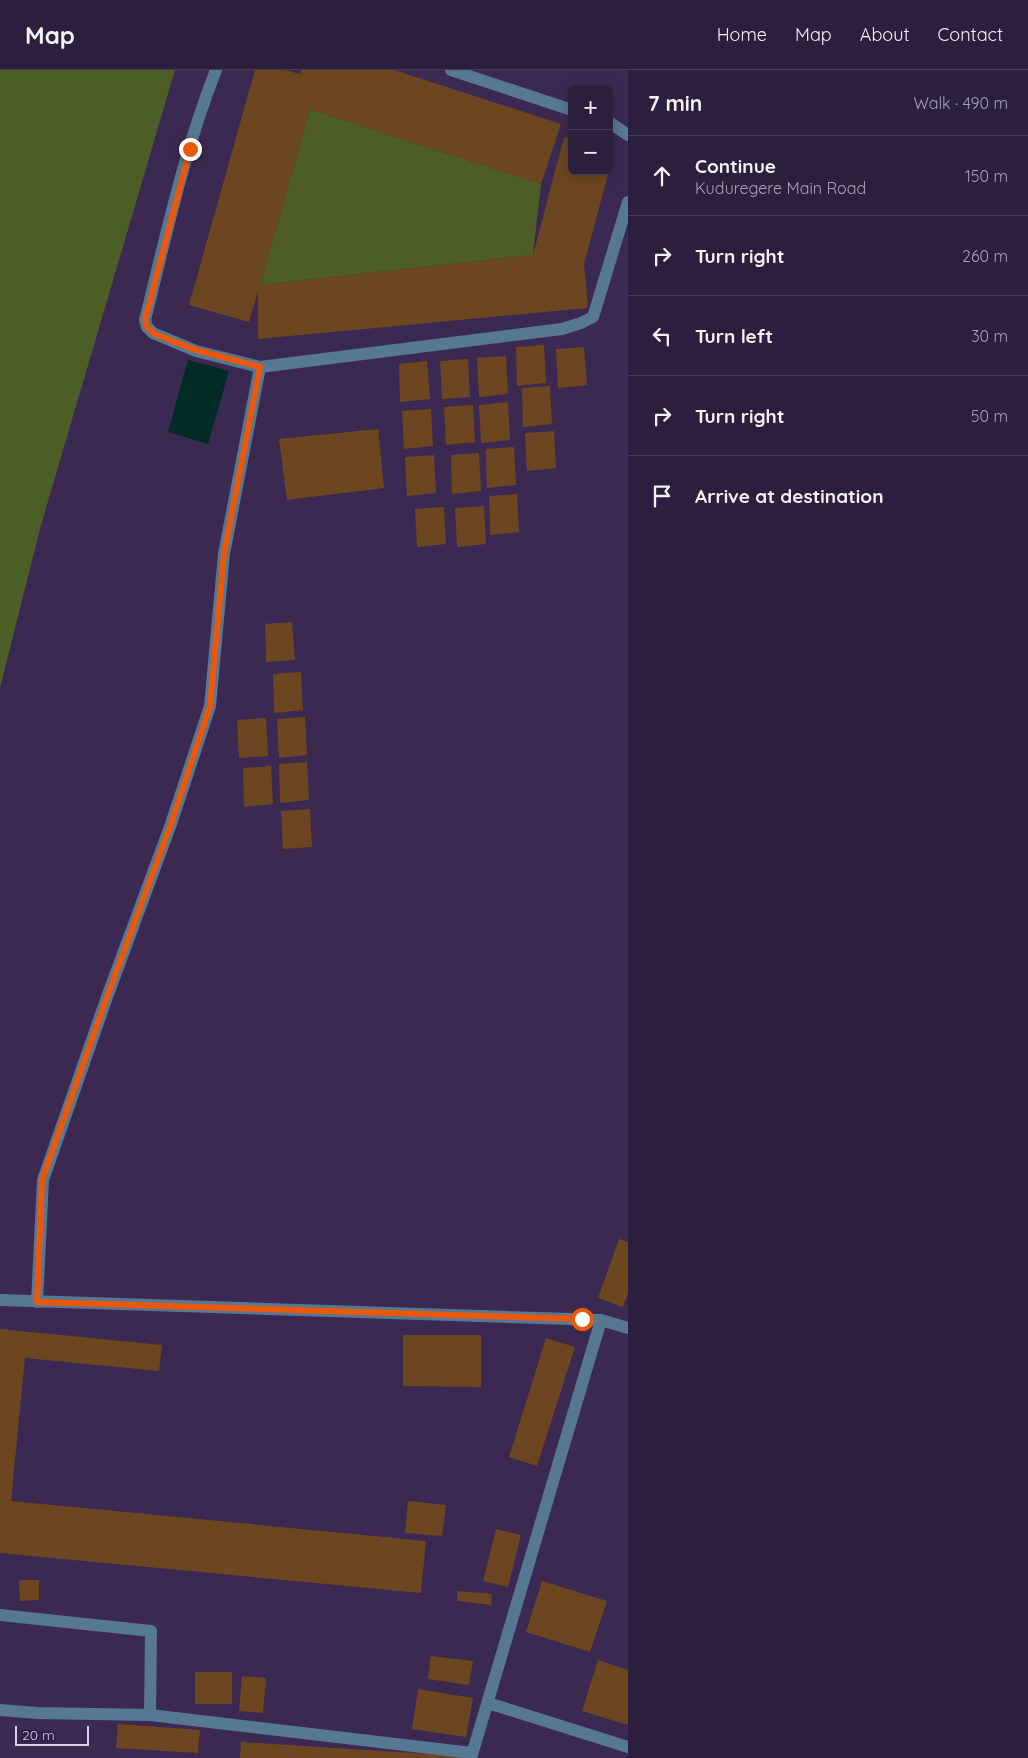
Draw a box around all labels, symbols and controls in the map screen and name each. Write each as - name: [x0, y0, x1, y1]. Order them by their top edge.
- text: Map: [25, 20, 75, 50]
- text: Home: [717, 23, 767, 46]
- text: Map: [795, 23, 832, 46]
- text: About: [860, 23, 910, 46]
- text: Contact: [938, 23, 1003, 46]
- map controls: [568, 85, 613, 175]
- button: +: [568, 85, 613, 130]
- text: 7 min: [648, 90, 702, 116]
- text: Walk · 490 m: [913, 93, 1008, 113]
- button: −: [568, 130, 613, 175]
- route end: [179, 138, 202, 161]
- text: Continue: [695, 154, 776, 178]
- icon: ahead: [648, 162, 676, 190]
- text: 150 m: [965, 166, 1008, 186]
- text: Kuduregere Main Road: [695, 178, 866, 198]
- icon: right: [648, 242, 676, 270]
- text: Turn right: [695, 244, 784, 268]
- text: 260 m: [962, 246, 1008, 266]
- icon: left: [648, 322, 676, 350]
- text: Turn left: [695, 324, 773, 348]
- text: 30 m: [971, 326, 1008, 346]
- icon: right: [648, 402, 676, 430]
- text: Turn right: [695, 404, 784, 428]
- text: 50 m: [971, 406, 1008, 426]
- icon: arrive: [648, 482, 676, 510]
- text: Arrive at destination: [695, 484, 884, 508]
- route start: [571, 1308, 594, 1331]
- scale bar: [15, 1723, 89, 1746]
- text: 20 m: [22, 1726, 55, 1744]

